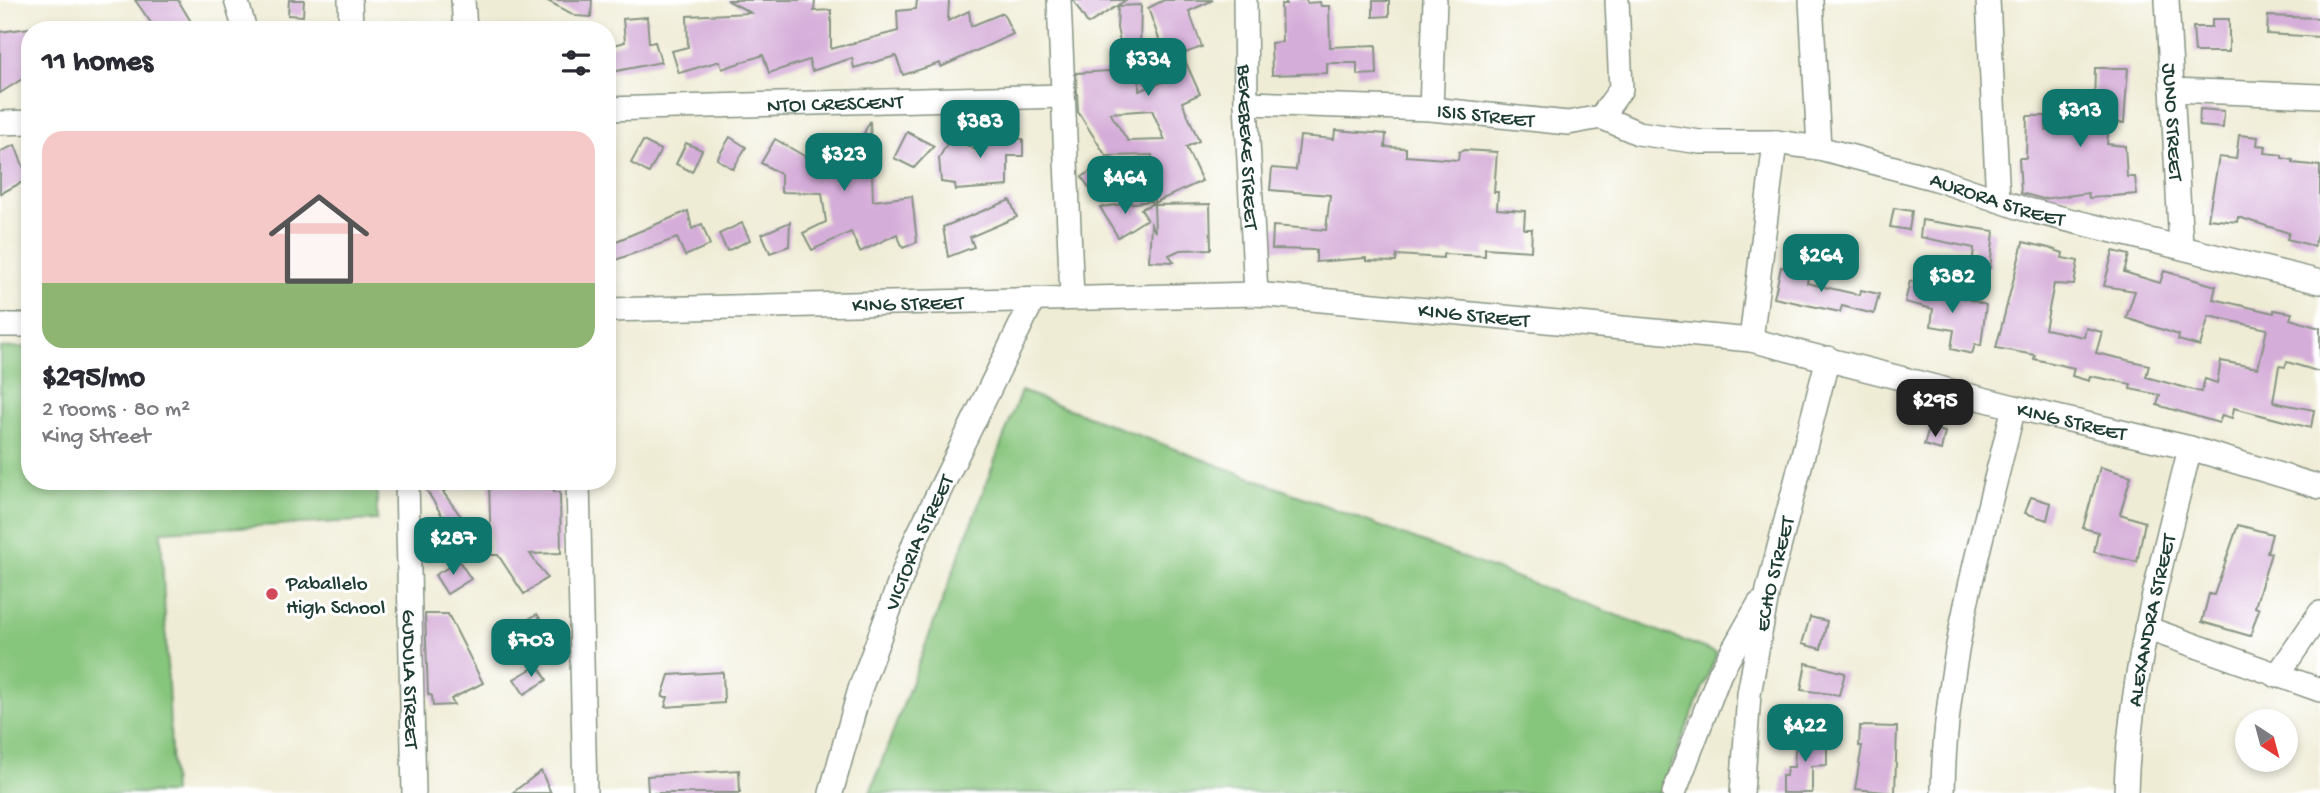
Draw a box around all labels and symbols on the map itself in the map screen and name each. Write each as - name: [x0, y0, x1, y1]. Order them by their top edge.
- pin: $334: [1107, 38, 1189, 98]
- street label: BEKEBEKE STREET: [1230, 63, 1262, 231]
- street label: JUNO STREET: [2155, 63, 2186, 182]
- pin: $313: [2039, 90, 2121, 149]
- street label: NTOI CRESCENT: [767, 92, 904, 120]
- pin: $383: [939, 100, 1021, 160]
- street label: ISIS STREET: [1435, 101, 1536, 136]
- pin: $323: [803, 134, 885, 193]
- pin: $464: [1084, 156, 1166, 216]
- street label: AURORA STREET: [1926, 169, 2067, 235]
- pin: $264: [1780, 234, 1862, 294]
- pin: $382: [1911, 256, 1993, 315]
- street label: KING STREET: [852, 292, 965, 320]
- street label: KING STREET: [1417, 300, 1531, 335]
- pin: $295: [1894, 380, 1976, 439]
- street label: KING STREET: [2014, 399, 2129, 449]
- street label: VICTORIA STREET: [881, 471, 962, 616]
- street label: ECHO STREET: [1752, 514, 1803, 634]
- pin: $287: [412, 518, 494, 577]
- street label: ALEXANDRA STREET: [2124, 531, 2184, 708]
- place label: Paballelo High School: [285, 573, 385, 622]
- marker: Paballelo High School: [264, 586, 280, 602]
- street label: GUDULA STREET: [394, 609, 422, 750]
- pin: $703: [490, 620, 572, 679]
- pin: $422: [1764, 704, 1846, 764]
- north arrow: [2235, 709, 2298, 772]

